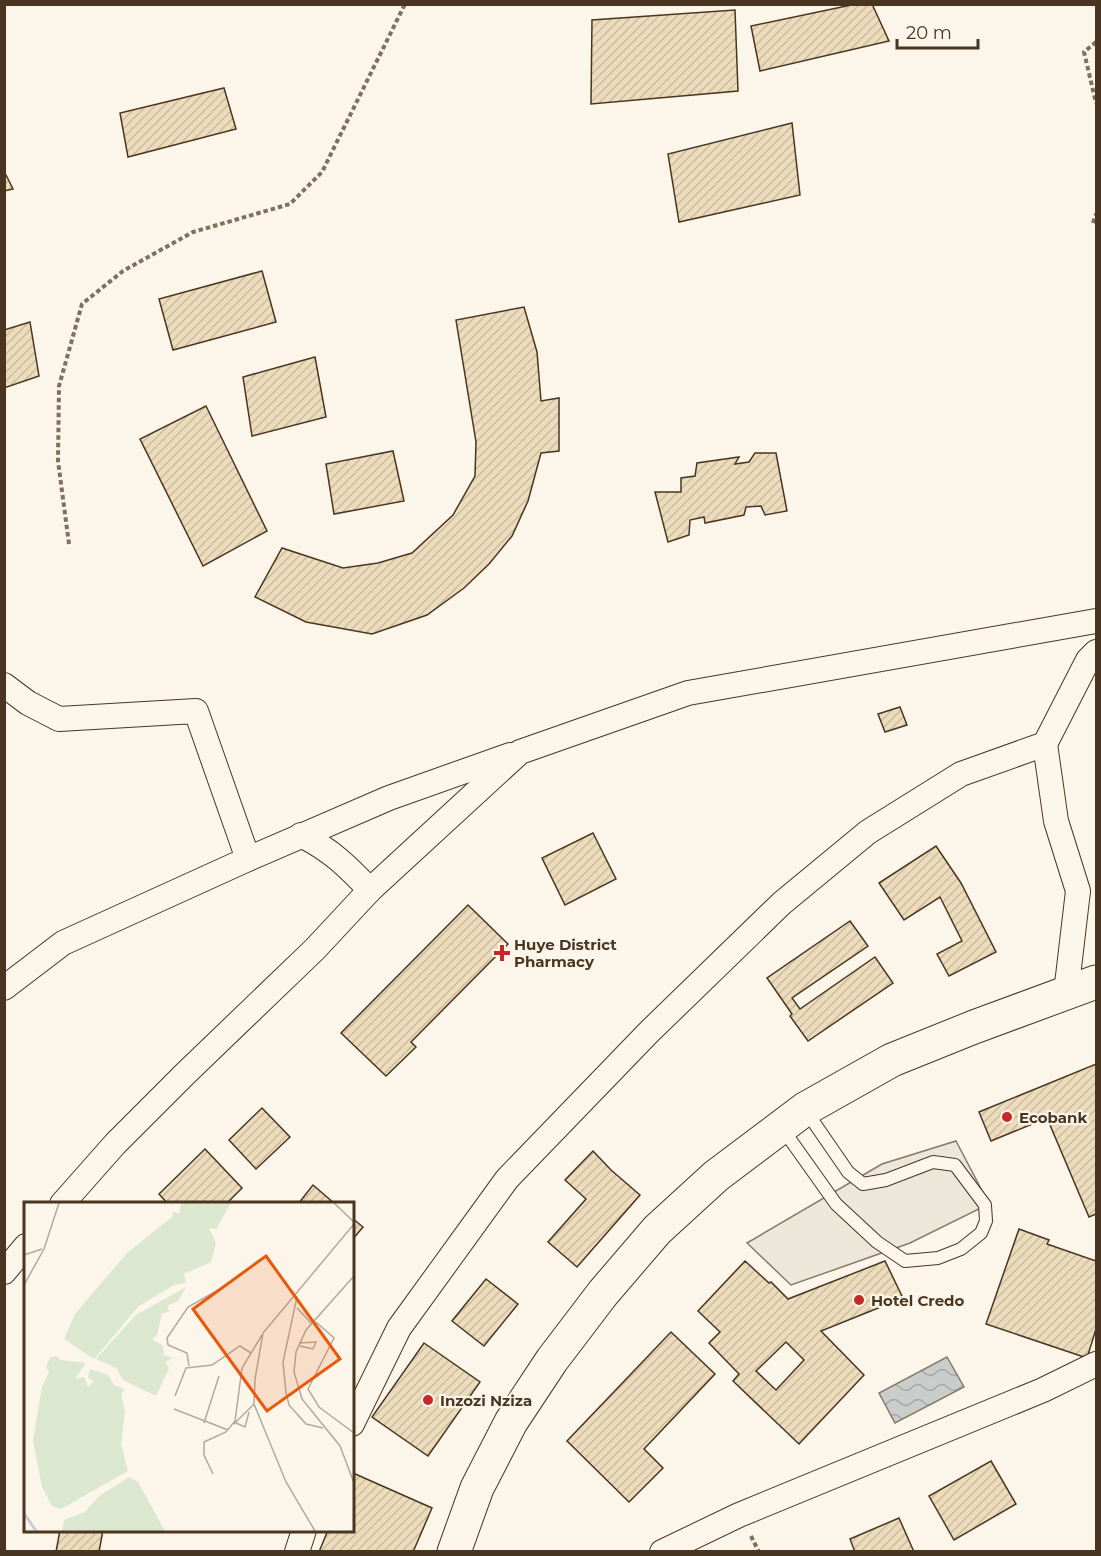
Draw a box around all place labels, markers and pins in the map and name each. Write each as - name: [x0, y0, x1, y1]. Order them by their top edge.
- place label: Huye District Pharmacy: [514, 935, 617, 971]
- marker: Huye District Pharmacy: [495, 946, 509, 960]
- place label: Ecobank: [1019, 1108, 1087, 1127]
- marker: Ecobank: [1000, 1110, 1014, 1124]
- place label: Hotel Credo: [871, 1291, 964, 1310]
- marker: Hotel Credo: [852, 1293, 866, 1307]
- place label: Inzozi Nziza: [440, 1391, 532, 1410]
- marker: Inzozi Nziza: [421, 1393, 435, 1407]

